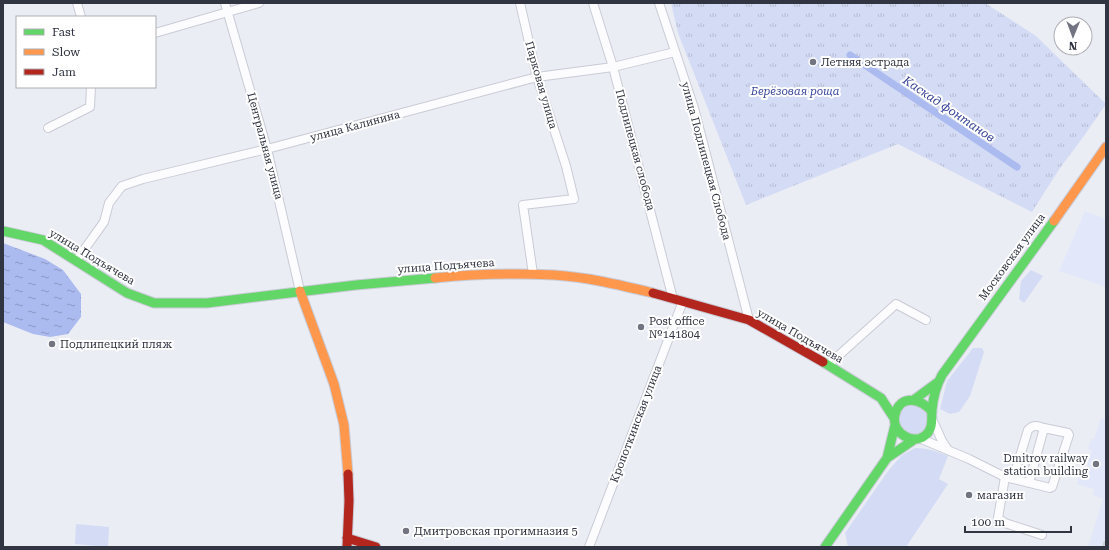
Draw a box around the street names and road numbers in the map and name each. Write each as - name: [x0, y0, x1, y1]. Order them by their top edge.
- street label: Парковая улица: [522, 40, 560, 130]
- street label: улица Подлипецкая Слобода: [679, 81, 733, 242]
- street label: Подлипецкая слобода: [613, 88, 657, 212]
- street label: Центральная улица: [244, 91, 286, 201]
- street label: улица Калинина: [309, 108, 401, 144]
- street label: Московская улица: [976, 211, 1048, 303]
- street label: улица Подъячева: [47, 226, 137, 288]
- street label: улица Подъячева: [397, 256, 495, 276]
- street label: улица Подъячева: [755, 306, 845, 366]
- street label: Кропоткинская улица: [608, 363, 664, 484]

